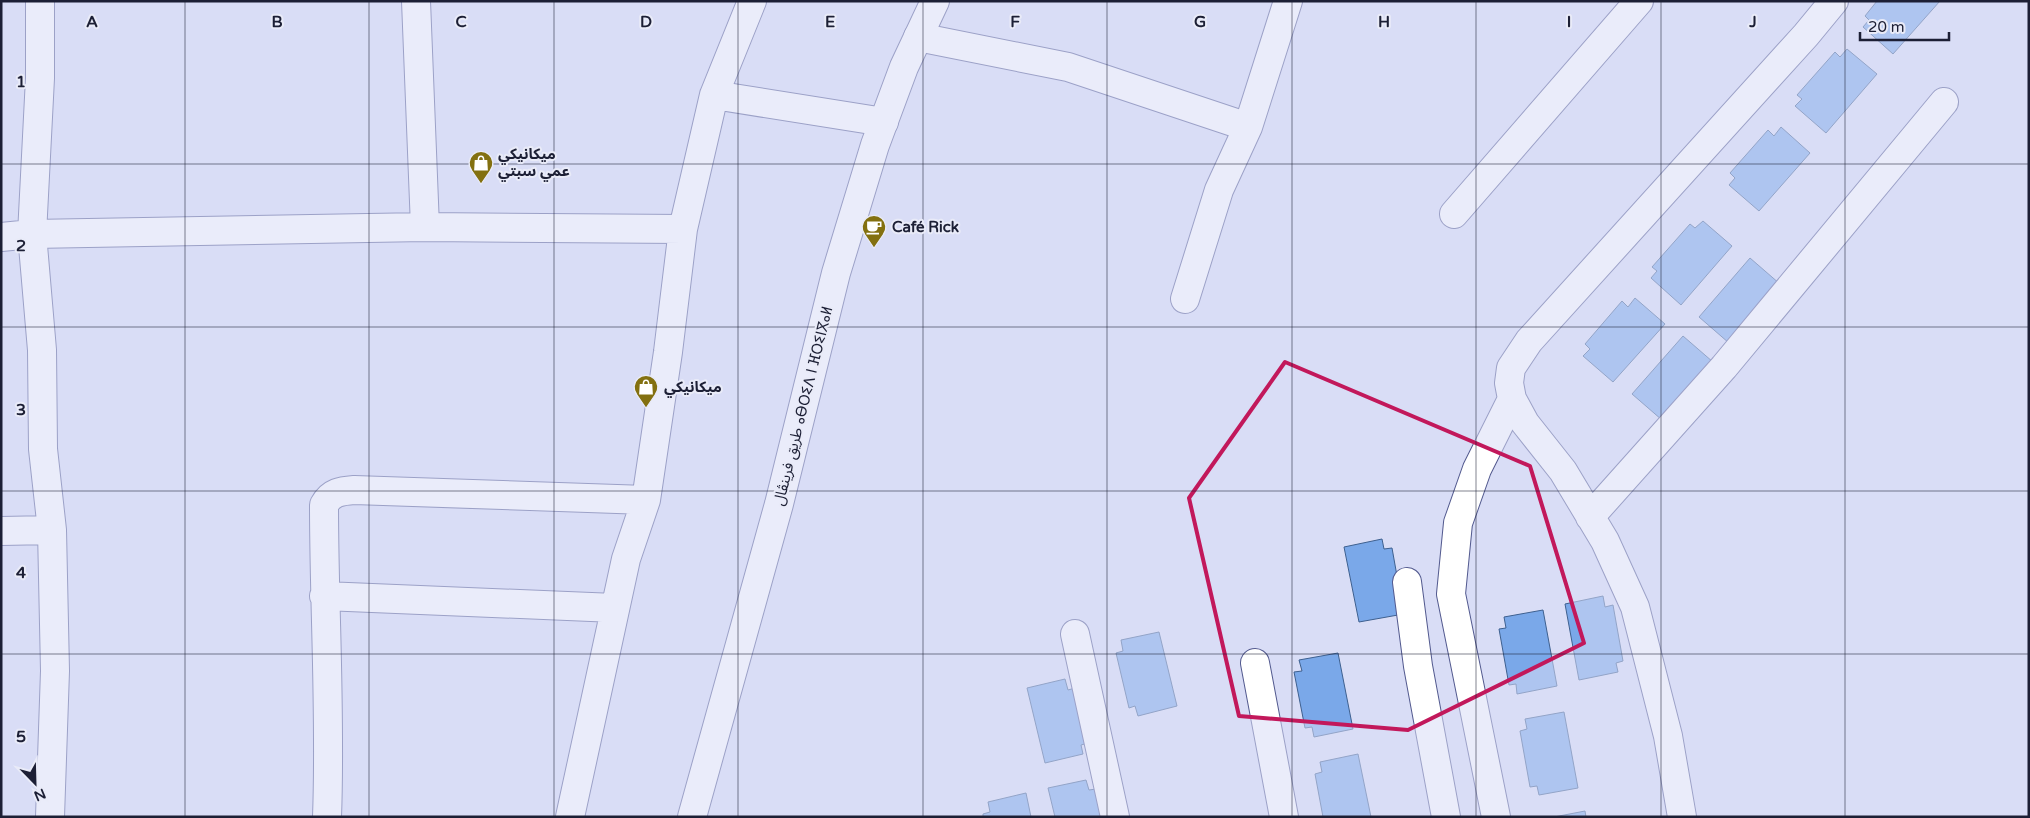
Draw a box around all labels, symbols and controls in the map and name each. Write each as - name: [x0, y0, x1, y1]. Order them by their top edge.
- scale bar: [1860, 10, 1949, 42]
- text: A: [86, 12, 98, 32]
- text: B: [271, 12, 283, 32]
- text: C: [455, 12, 467, 32]
- text: D: [640, 12, 652, 32]
- text: E: [825, 12, 835, 32]
- text: F: [1010, 12, 1020, 32]
- text: G: [1194, 12, 1206, 32]
- text: H: [1378, 12, 1390, 32]
- text: I: [1567, 12, 1571, 32]
- text: J: [1748, 12, 1757, 32]
- text: 20 m: [1868, 18, 1905, 36]
- text: 1: [16, 72, 26, 92]
- place label: ميكانيكي عمي سبتي: [498, 145, 570, 182]
- shop icon: ميكانيكي عمي سبتي: [468, 150, 494, 184]
- cafe icon: Café Rick: [861, 214, 887, 248]
- place label: Café Rick: [892, 218, 959, 236]
- text: 2: [16, 236, 26, 256]
- street label: طريق فرينڨال ⴰⴱⵔⵉⴷ ⵏ ⴼⵔⵉⵏⴳⴰⵍ: [769, 304, 837, 508]
- shop icon: ميكانيكي: [633, 374, 659, 408]
- place label: ميكانيكي: [664, 378, 722, 398]
- text: 3: [16, 400, 26, 420]
- text: 4: [16, 563, 26, 583]
- text: 5: [16, 727, 26, 747]
- north arrow: [10, 758, 60, 808]
- text: N: [31, 784, 48, 805]

